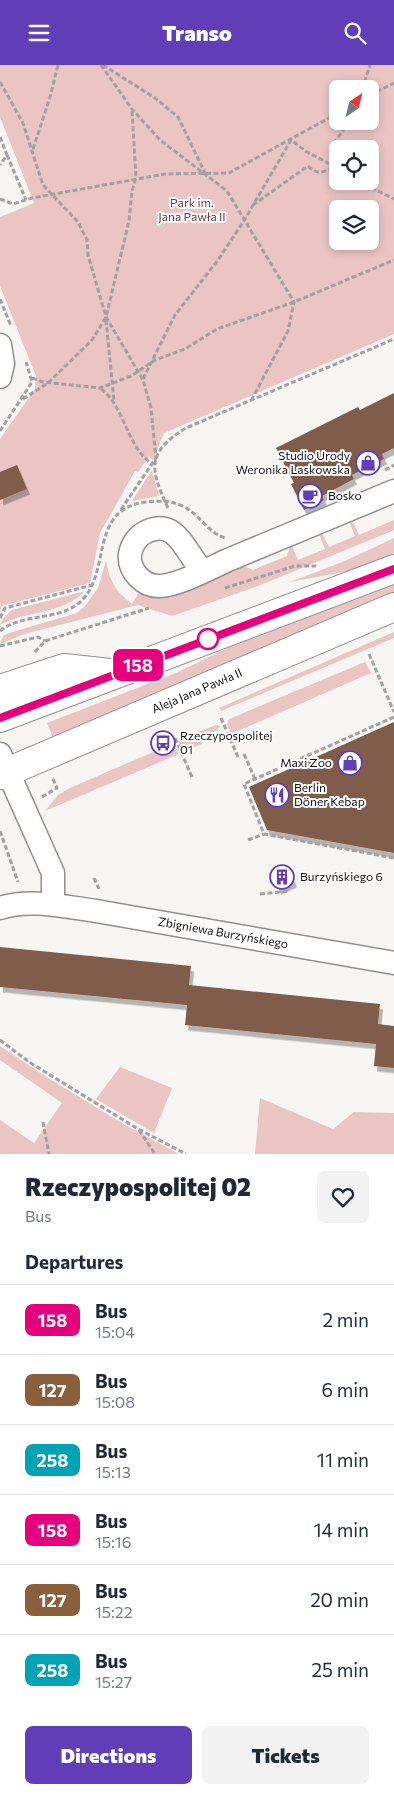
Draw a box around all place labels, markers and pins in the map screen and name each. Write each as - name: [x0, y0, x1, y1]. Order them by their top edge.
- place label: Studio Urody Weronika Laskowska: [236, 448, 350, 476]
- shop icon: Studio Urody Weronika Laskowska: [355, 450, 381, 476]
- cafe icon: Bosko: [297, 483, 323, 509]
- place label: Bosko: [328, 488, 362, 502]
- unlabelled marker: [197, 628, 219, 650]
- place label: Rzeczypospolitej 01: [180, 728, 273, 756]
- bus stop icon: Rzeczypospolitej 01: [150, 730, 176, 756]
- shop icon: Maxi Zoo: [337, 750, 363, 776]
- place label: Maxi Zoo: [280, 755, 332, 769]
- place label: Berlin Döner Kebap: [294, 780, 365, 808]
- restaurant icon: Berlin Döner Kebap: [264, 782, 290, 808]
- building icon: Burzyńskiego 6: [269, 864, 295, 890]
- place label: Burzyńskiego 6: [300, 869, 383, 883]

